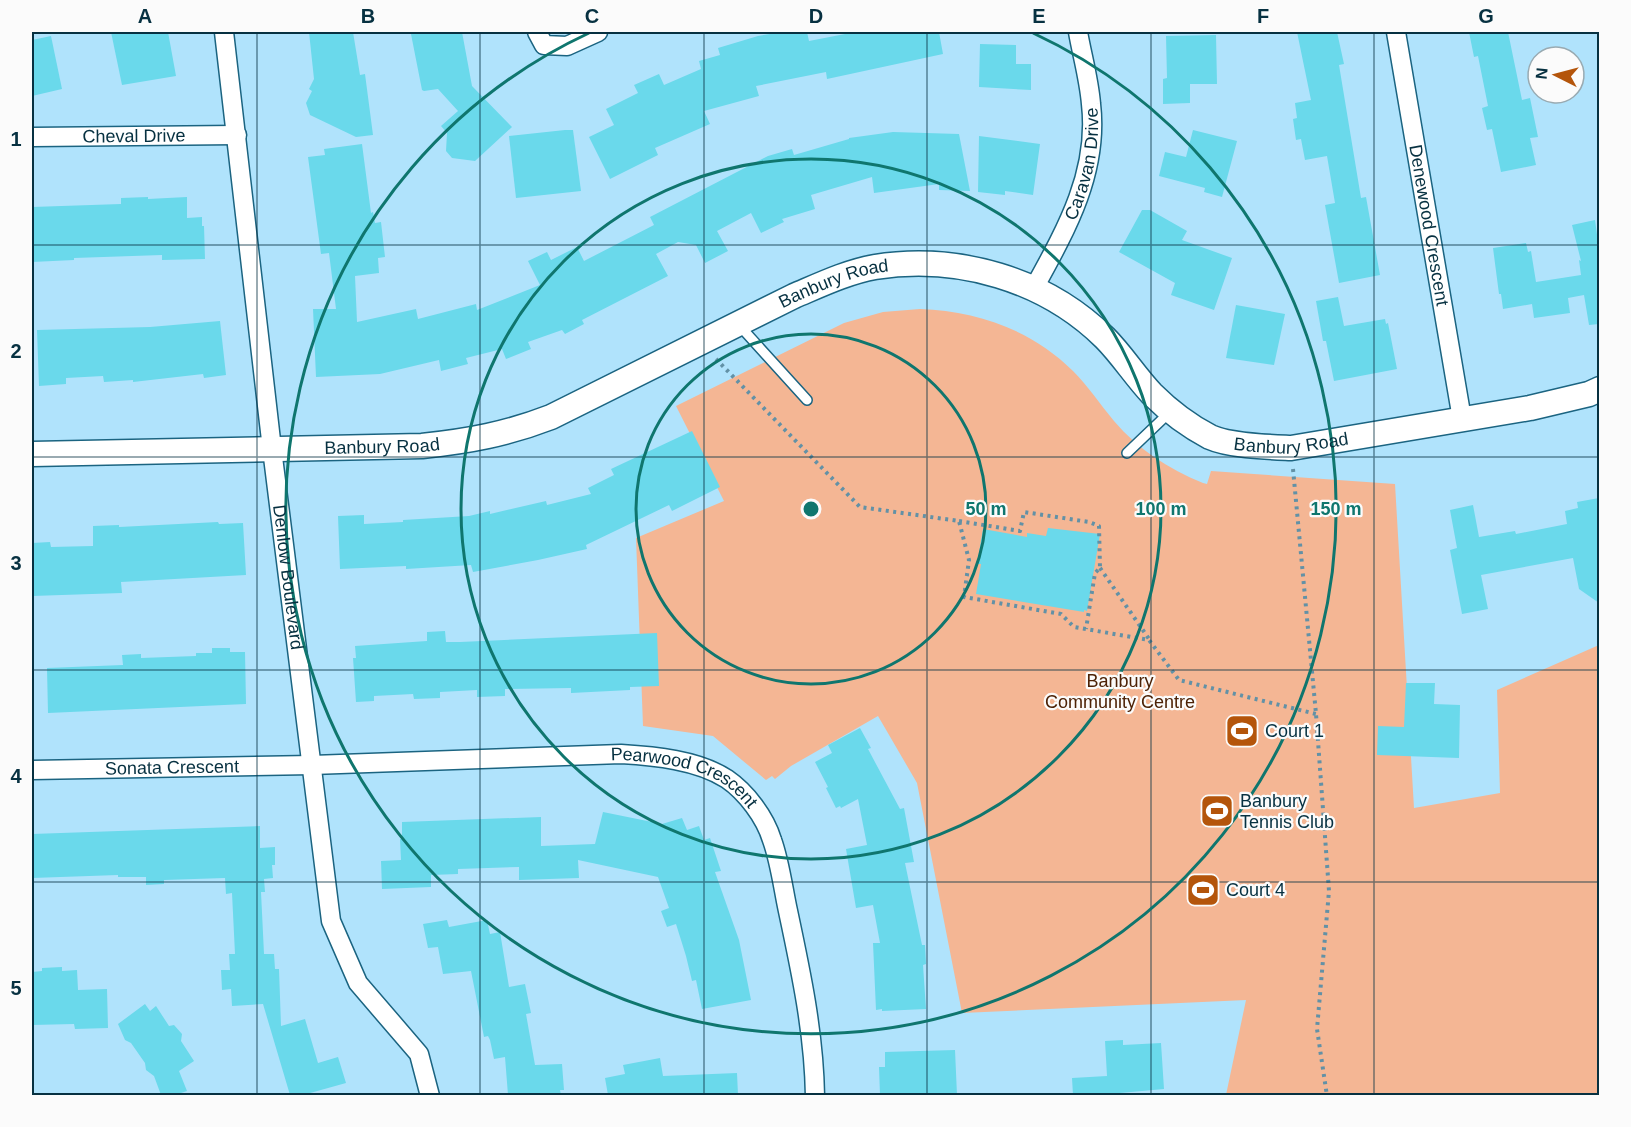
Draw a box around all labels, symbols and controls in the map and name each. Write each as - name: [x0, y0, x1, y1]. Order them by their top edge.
- text: A: [138, 5, 152, 27]
- text: B: [361, 5, 375, 27]
- text: C: [585, 5, 599, 27]
- text: D: [809, 5, 823, 27]
- text: E: [1032, 5, 1046, 27]
- text: F: [1257, 5, 1269, 27]
- text: G: [1478, 5, 1494, 27]
- north arrow: [1526, 45, 1586, 105]
- text: N: [1533, 67, 1551, 80]
- street label: Caravan Drive: [1060, 107, 1102, 223]
- street label: Cheval Drive: [82, 126, 186, 147]
- text: 1: [10, 128, 22, 150]
- street label: Denewood Crescent: [1405, 143, 1453, 307]
- street label: Banbury Road: [775, 255, 889, 312]
- text: 2: [10, 340, 22, 362]
- street label: Banbury Road: [1232, 429, 1350, 458]
- street label: Banbury Road: [324, 434, 441, 458]
- centre of rings: [801, 499, 821, 519]
- text: 50 m: [965, 499, 1007, 519]
- text: 100 m: [1135, 499, 1187, 519]
- text: 150 m: [1310, 499, 1362, 519]
- street label: Denlow Boulevard: [269, 503, 307, 651]
- text: 3: [10, 552, 22, 574]
- park label: Banbury Community Centre: [1045, 671, 1195, 712]
- sports icon: Court 1: [1224, 713, 1260, 749]
- place label: Court 1: [1265, 721, 1324, 741]
- street label: Pearwood Crescent: [610, 744, 762, 812]
- street label: Sonata Crescent: [105, 756, 239, 779]
- text: 4: [10, 765, 22, 787]
- place label: Banbury Tennis Club: [1240, 791, 1334, 832]
- sports icon: Banbury Tennis Club: [1199, 793, 1235, 829]
- sports icon: Court 4: [1185, 872, 1221, 908]
- place label: Court 4: [1226, 880, 1285, 900]
- text: 5: [10, 977, 22, 999]

